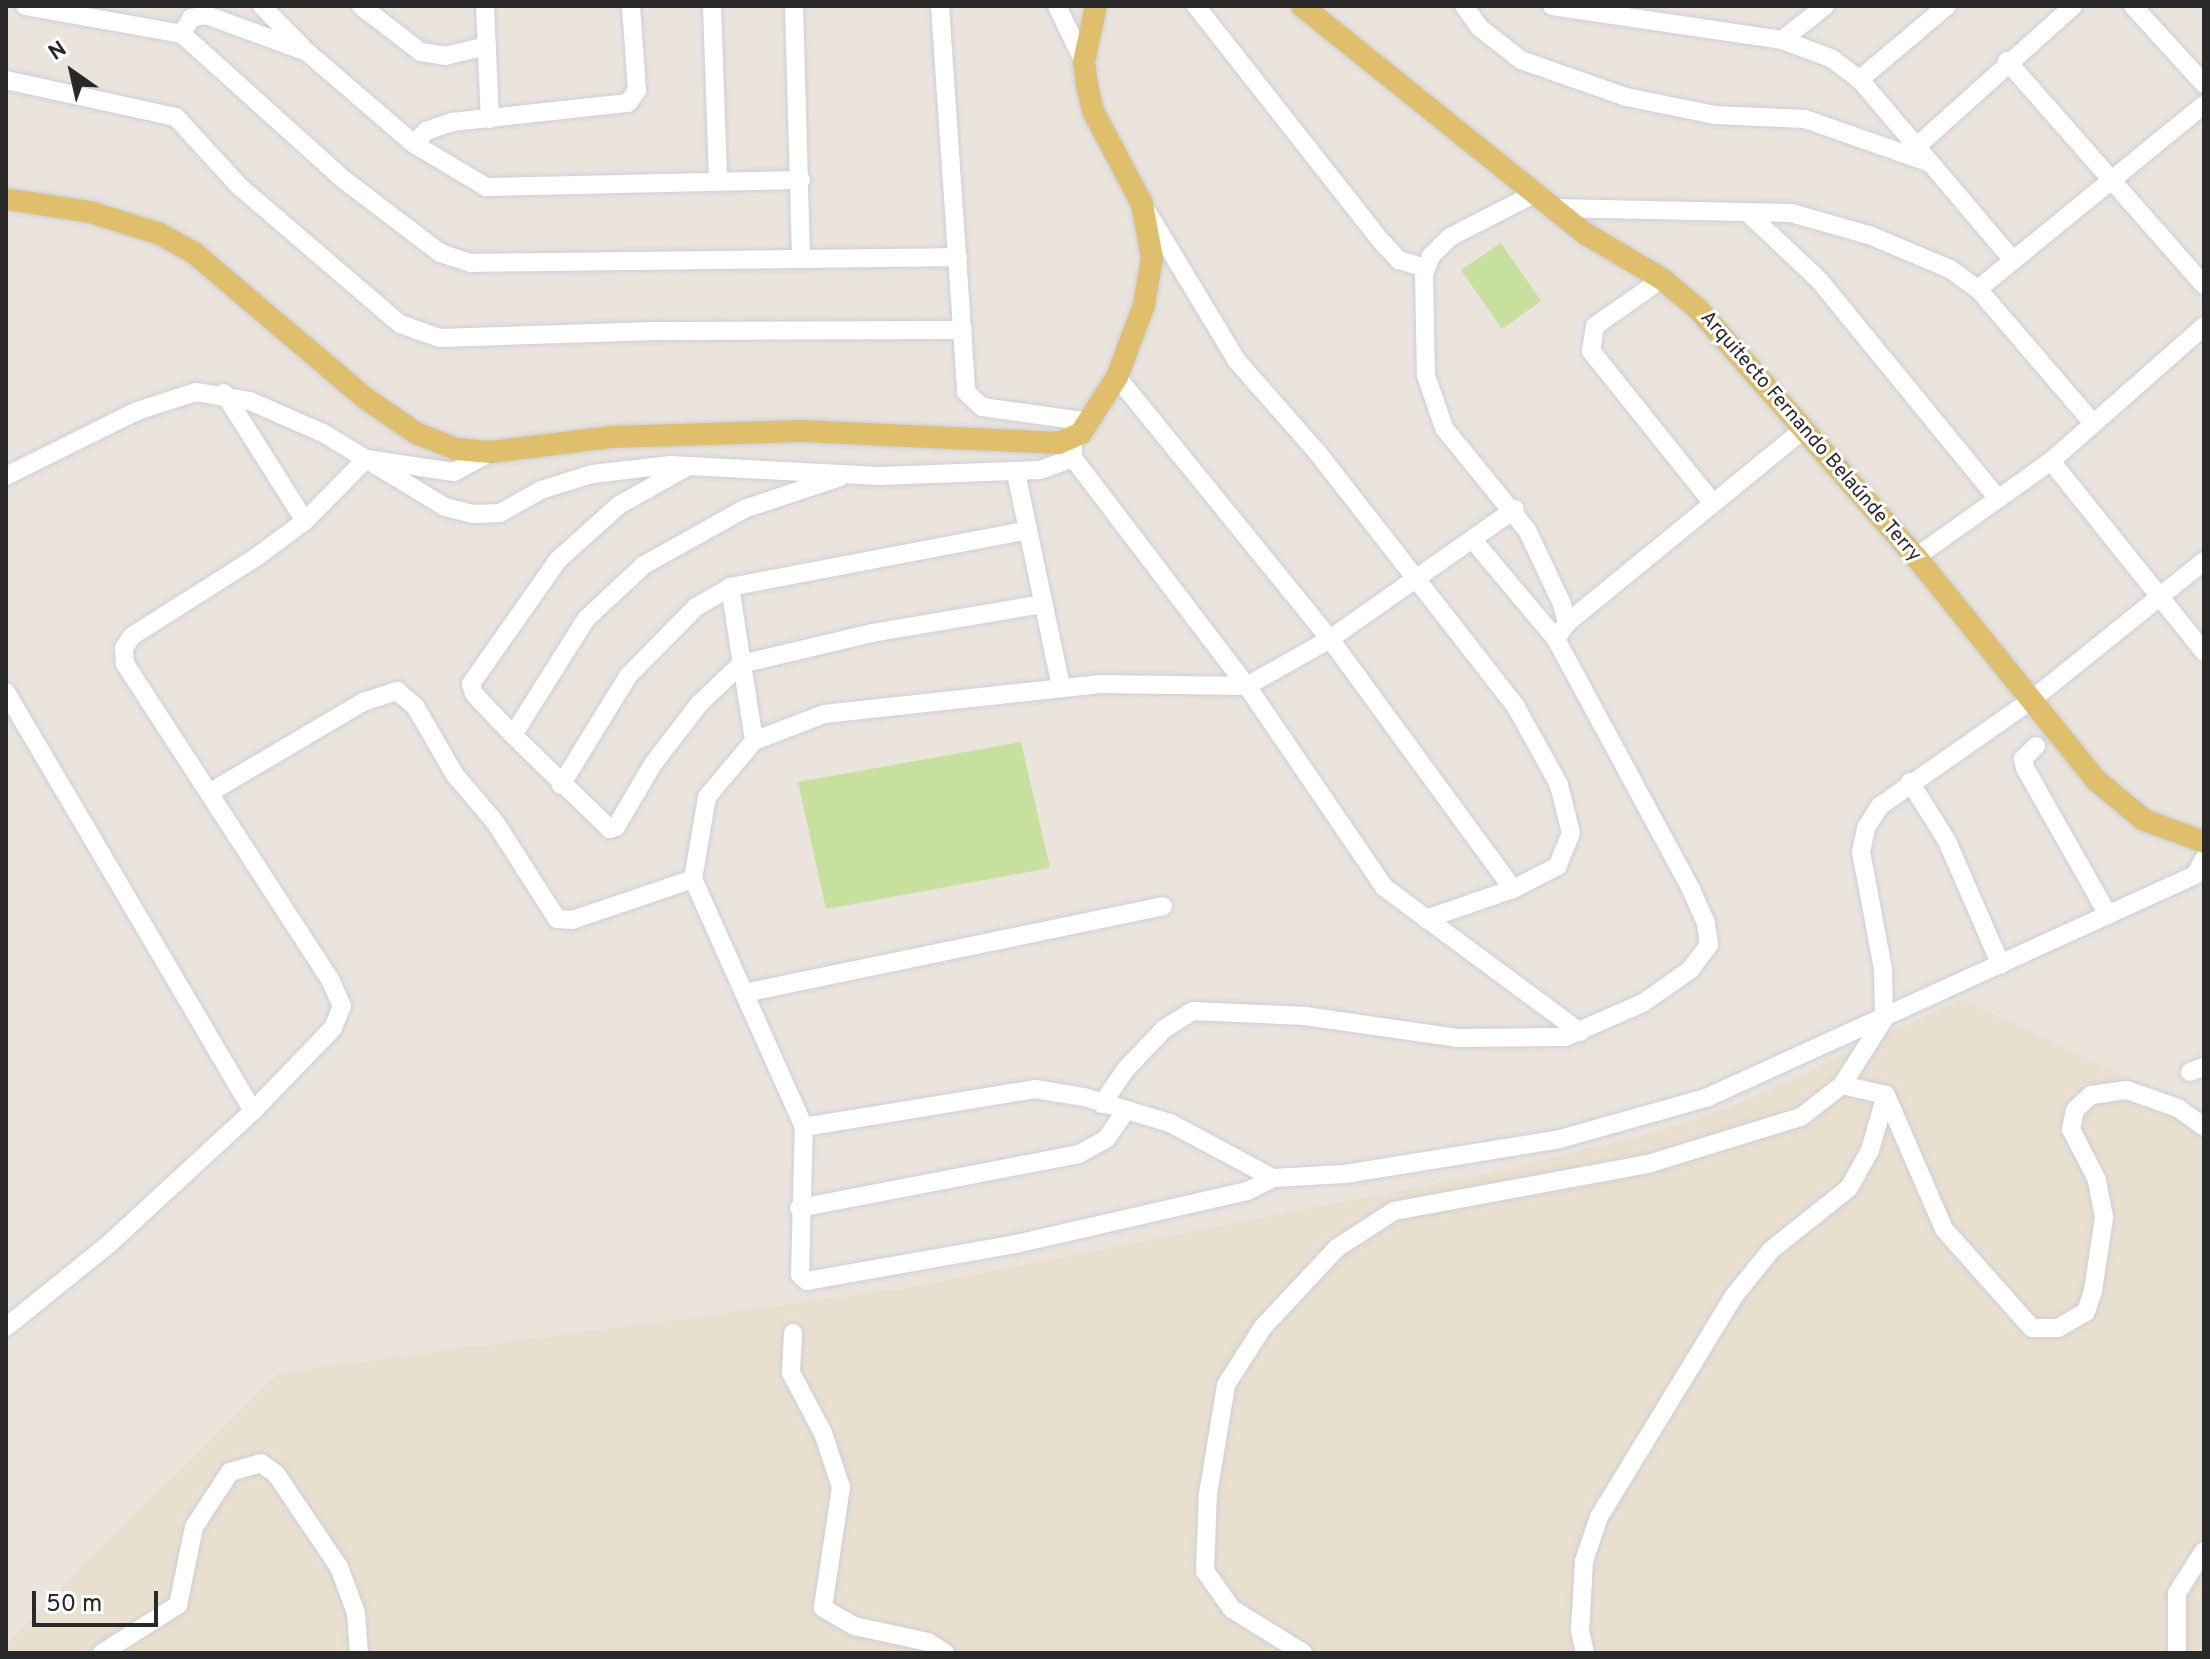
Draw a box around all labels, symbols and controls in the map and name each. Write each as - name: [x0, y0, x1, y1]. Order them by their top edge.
- north arrow: [32, 32, 112, 112]
- text: N: [44, 36, 72, 67]
- street label: Arquitecto Fernando Belaúnde Terry: [1694, 306, 1926, 568]
- scale bar: [36, 1575, 162, 1625]
- text: 50 m: [46, 1590, 102, 1620]

